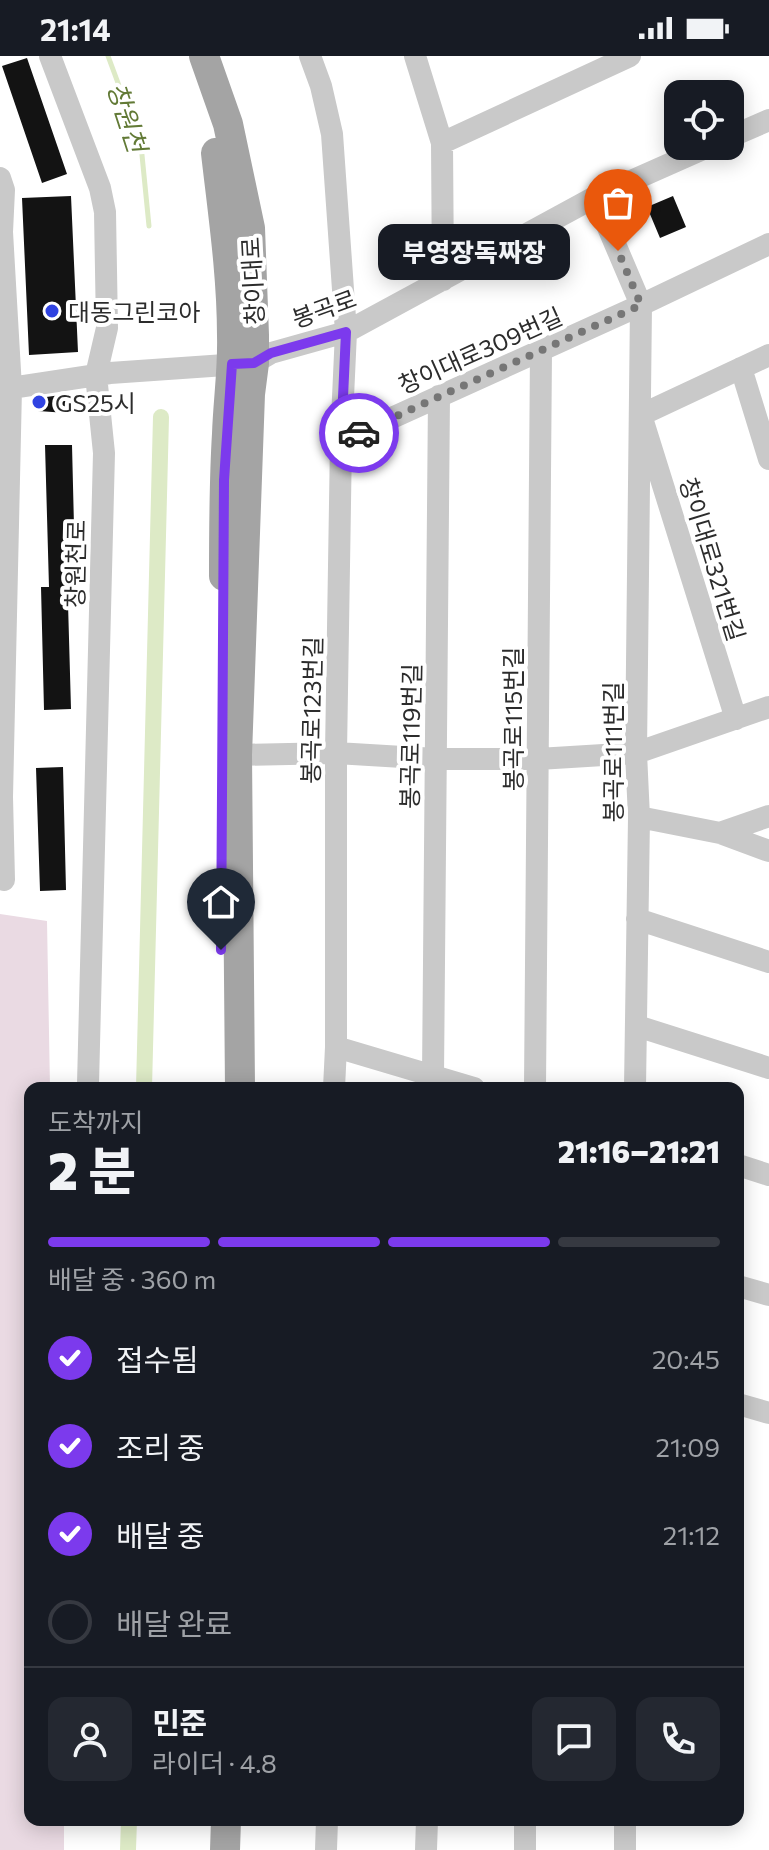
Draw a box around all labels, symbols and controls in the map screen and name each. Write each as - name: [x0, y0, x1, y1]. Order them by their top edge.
- text: 21:14: [40, 10, 111, 47]
- water label: 창원천: [102, 78, 155, 159]
- map controls: [664, 80, 744, 160]
- button: locate: [664, 80, 744, 160]
- pin: [584, 169, 652, 251]
- icon: bag: [596, 181, 640, 225]
- callout: 부영장독짜장: [378, 223, 570, 279]
- street label: 창이대로: [235, 236, 269, 326]
- text: 부영장독짜장: [402, 236, 546, 267]
- street label: 봉곡로: [288, 283, 360, 333]
- place label: 대동그린코아: [68, 297, 200, 326]
- street label: 창이대로309번길: [394, 301, 566, 399]
- marker: 대동그린코아: [43, 302, 61, 320]
- place label: GS25시: [55, 388, 136, 417]
- marker: GS25시: [30, 393, 48, 411]
- courier: [319, 393, 399, 473]
- icon: car: [337, 411, 381, 455]
- street label: 창이대로321번길: [674, 474, 752, 644]
- street label: 창원천로: [60, 520, 90, 608]
- street label: 봉곡로123번길: [295, 636, 327, 784]
- street label: 봉곡로115번길: [498, 647, 527, 791]
- street label: 봉곡로119번길: [394, 663, 426, 809]
- street label: 봉곡로111번길: [598, 681, 627, 823]
- pin: [187, 868, 255, 950]
- icon: home: [199, 880, 243, 924]
- text: 도착까지: [48, 1106, 144, 1137]
- text: 21:16–21:21: [558, 1132, 720, 1169]
- text: 2 분: [48, 1137, 136, 1201]
- text: 배달 중 · 360 m: [48, 1263, 216, 1294]
- icon: check: [48, 1336, 92, 1380]
- text: 접수됨: [116, 1340, 199, 1377]
- text: 20:45: [652, 1343, 720, 1374]
- icon: check: [48, 1424, 92, 1468]
- text: 조리 중: [116, 1428, 205, 1465]
- text: 21:09: [656, 1431, 720, 1462]
- icon: check: [48, 1512, 92, 1556]
- text: 배달 중: [116, 1516, 205, 1553]
- text: 21:12: [663, 1519, 720, 1550]
- text: 배달 완료: [116, 1604, 232, 1641]
- button: person: [48, 1697, 132, 1781]
- button: chat: [532, 1697, 616, 1781]
- button: phone: [636, 1697, 720, 1781]
- text: 민준: [152, 1703, 207, 1740]
- text: 라이더 · 4.8: [152, 1747, 277, 1778]

